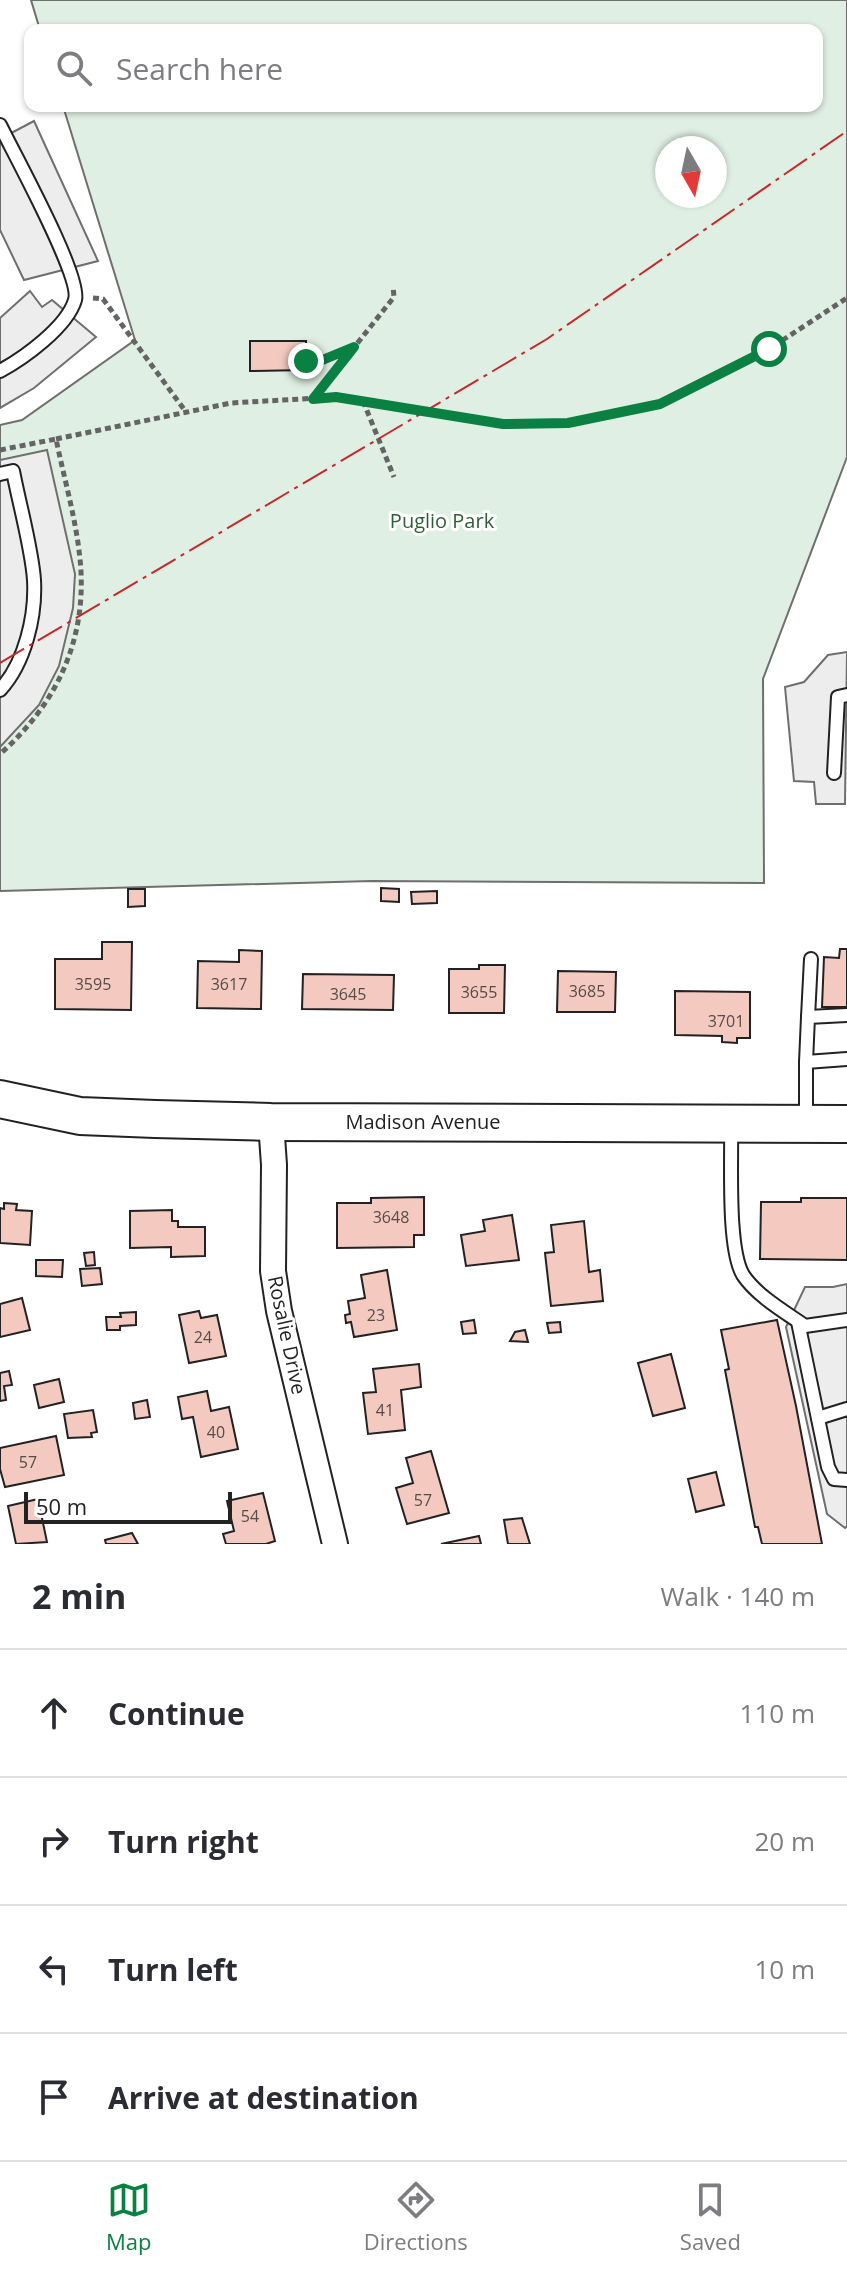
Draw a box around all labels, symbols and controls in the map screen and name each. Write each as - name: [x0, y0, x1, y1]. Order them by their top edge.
- search box: [24, 24, 823, 112]
- icon: search: [52, 46, 96, 90]
- text: Search here: [116, 48, 283, 89]
- north arrow: [655, 136, 727, 208]
- route start: [751, 331, 787, 367]
- route end: [288, 343, 324, 379]
- park label: Puglio Park: [390, 507, 495, 534]
- house number: 3595: [75, 973, 111, 995]
- house number: 3617: [211, 973, 247, 995]
- house number: 3685: [569, 980, 605, 1002]
- house number: 3655: [461, 981, 497, 1003]
- house number: 3645: [330, 983, 366, 1005]
- house number: 3701: [708, 1010, 744, 1032]
- street label: Madison Avenue: [345, 1108, 501, 1135]
- house number: 3648: [373, 1206, 409, 1228]
- street label: Rosalie Drive: [262, 1273, 313, 1397]
- house number: 23: [367, 1304, 385, 1326]
- house number: 24: [194, 1326, 212, 1348]
- house number: 41: [376, 1399, 394, 1421]
- house number: 40: [207, 1421, 225, 1443]
- house number: 57: [19, 1451, 37, 1473]
- scale bar: [24, 1488, 232, 1524]
- house number: 57: [414, 1489, 432, 1511]
- text: 50 m: [36, 1491, 87, 1521]
- house number: 54: [241, 1505, 259, 1527]
- text: 2 min: [32, 1573, 126, 1619]
- text: Walk · 140 m: [661, 1578, 815, 1614]
- icon: ahead: [32, 1691, 76, 1735]
- text: Continue: [108, 1693, 245, 1734]
- text: 110 m: [740, 1695, 815, 1731]
- icon: right: [32, 1819, 76, 1863]
- text: Turn right: [108, 1821, 259, 1862]
- text: 20 m: [754, 1823, 815, 1859]
- icon: left: [32, 1947, 76, 1991]
- text: Turn left: [108, 1949, 238, 1990]
- text: 10 m: [754, 1951, 815, 1987]
- icon: arrive: [32, 2075, 76, 2119]
- text: Arrive at destination: [108, 2077, 419, 2118]
- tab: Map: [106, 2178, 152, 2256]
- tab: Directions: [364, 2178, 468, 2256]
- tab: Saved: [680, 2178, 741, 2256]

